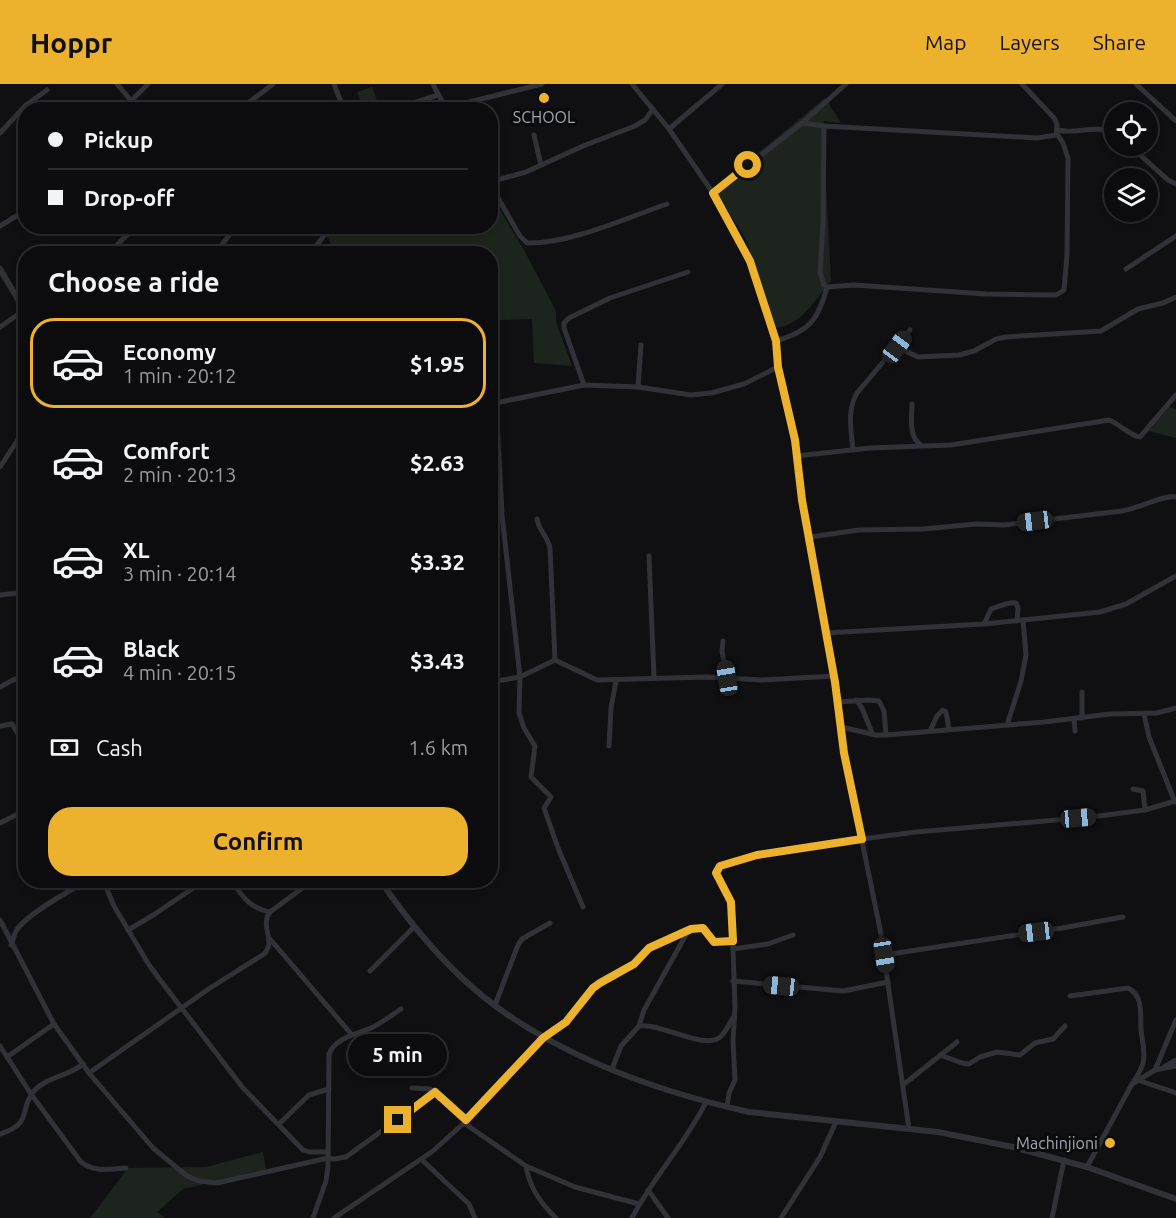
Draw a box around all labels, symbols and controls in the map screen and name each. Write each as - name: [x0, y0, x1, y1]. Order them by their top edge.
- text: Hoppr: [30, 27, 112, 58]
- text: Map: [925, 30, 966, 54]
- text: Layers: [999, 30, 1060, 54]
- text: Share: [1093, 30, 1146, 54]
- marker: SCHOOL: [537, 91, 551, 105]
- map controls: [1104, 102, 1158, 222]
- button: locate: [1104, 102, 1158, 156]
- place label: SCHOOL: [513, 108, 575, 126]
- text: Pickup: [84, 127, 153, 152]
- route start: [734, 151, 761, 178]
- button: layers: [1104, 168, 1158, 222]
- text: Drop-off: [84, 185, 174, 210]
- text: Choose a ride: [48, 267, 220, 297]
- car: [879, 327, 915, 367]
- icon: car: [51, 336, 105, 390]
- text: Economy: [123, 339, 216, 364]
- text: $1.95: [410, 351, 465, 376]
- text: 1 min · 20:12: [123, 364, 237, 387]
- icon: car: [51, 435, 105, 489]
- text: Comfort: [123, 438, 210, 463]
- text: $2.63: [410, 450, 465, 475]
- text: 2 min · 20:13: [123, 463, 237, 486]
- car: [1016, 510, 1054, 532]
- icon: car: [51, 534, 105, 588]
- text: XL: [123, 537, 150, 562]
- text: $3.32: [410, 549, 465, 574]
- text: 3 min · 20:14: [123, 562, 237, 585]
- icon: car: [51, 633, 105, 687]
- text: Black: [123, 636, 180, 661]
- text: $3.43: [410, 648, 465, 673]
- car: [715, 659, 739, 697]
- text: 4 min · 20:15: [123, 661, 237, 684]
- icon: cash: [48, 731, 81, 764]
- text: Cash: [96, 735, 143, 760]
- text: 1.6 km: [409, 736, 468, 759]
- button: Confirm: [48, 807, 468, 876]
- car: [1059, 807, 1097, 829]
- car: [1017, 921, 1055, 943]
- car: [872, 936, 896, 974]
- car: [762, 975, 800, 997]
- callout: 5 min: [348, 1033, 448, 1075]
- text: 5 min: [372, 1043, 423, 1066]
- route end: [384, 1106, 411, 1133]
- place label: Machinjioni: [1016, 1134, 1098, 1152]
- marker: Machinjioni: [1103, 1136, 1117, 1150]

